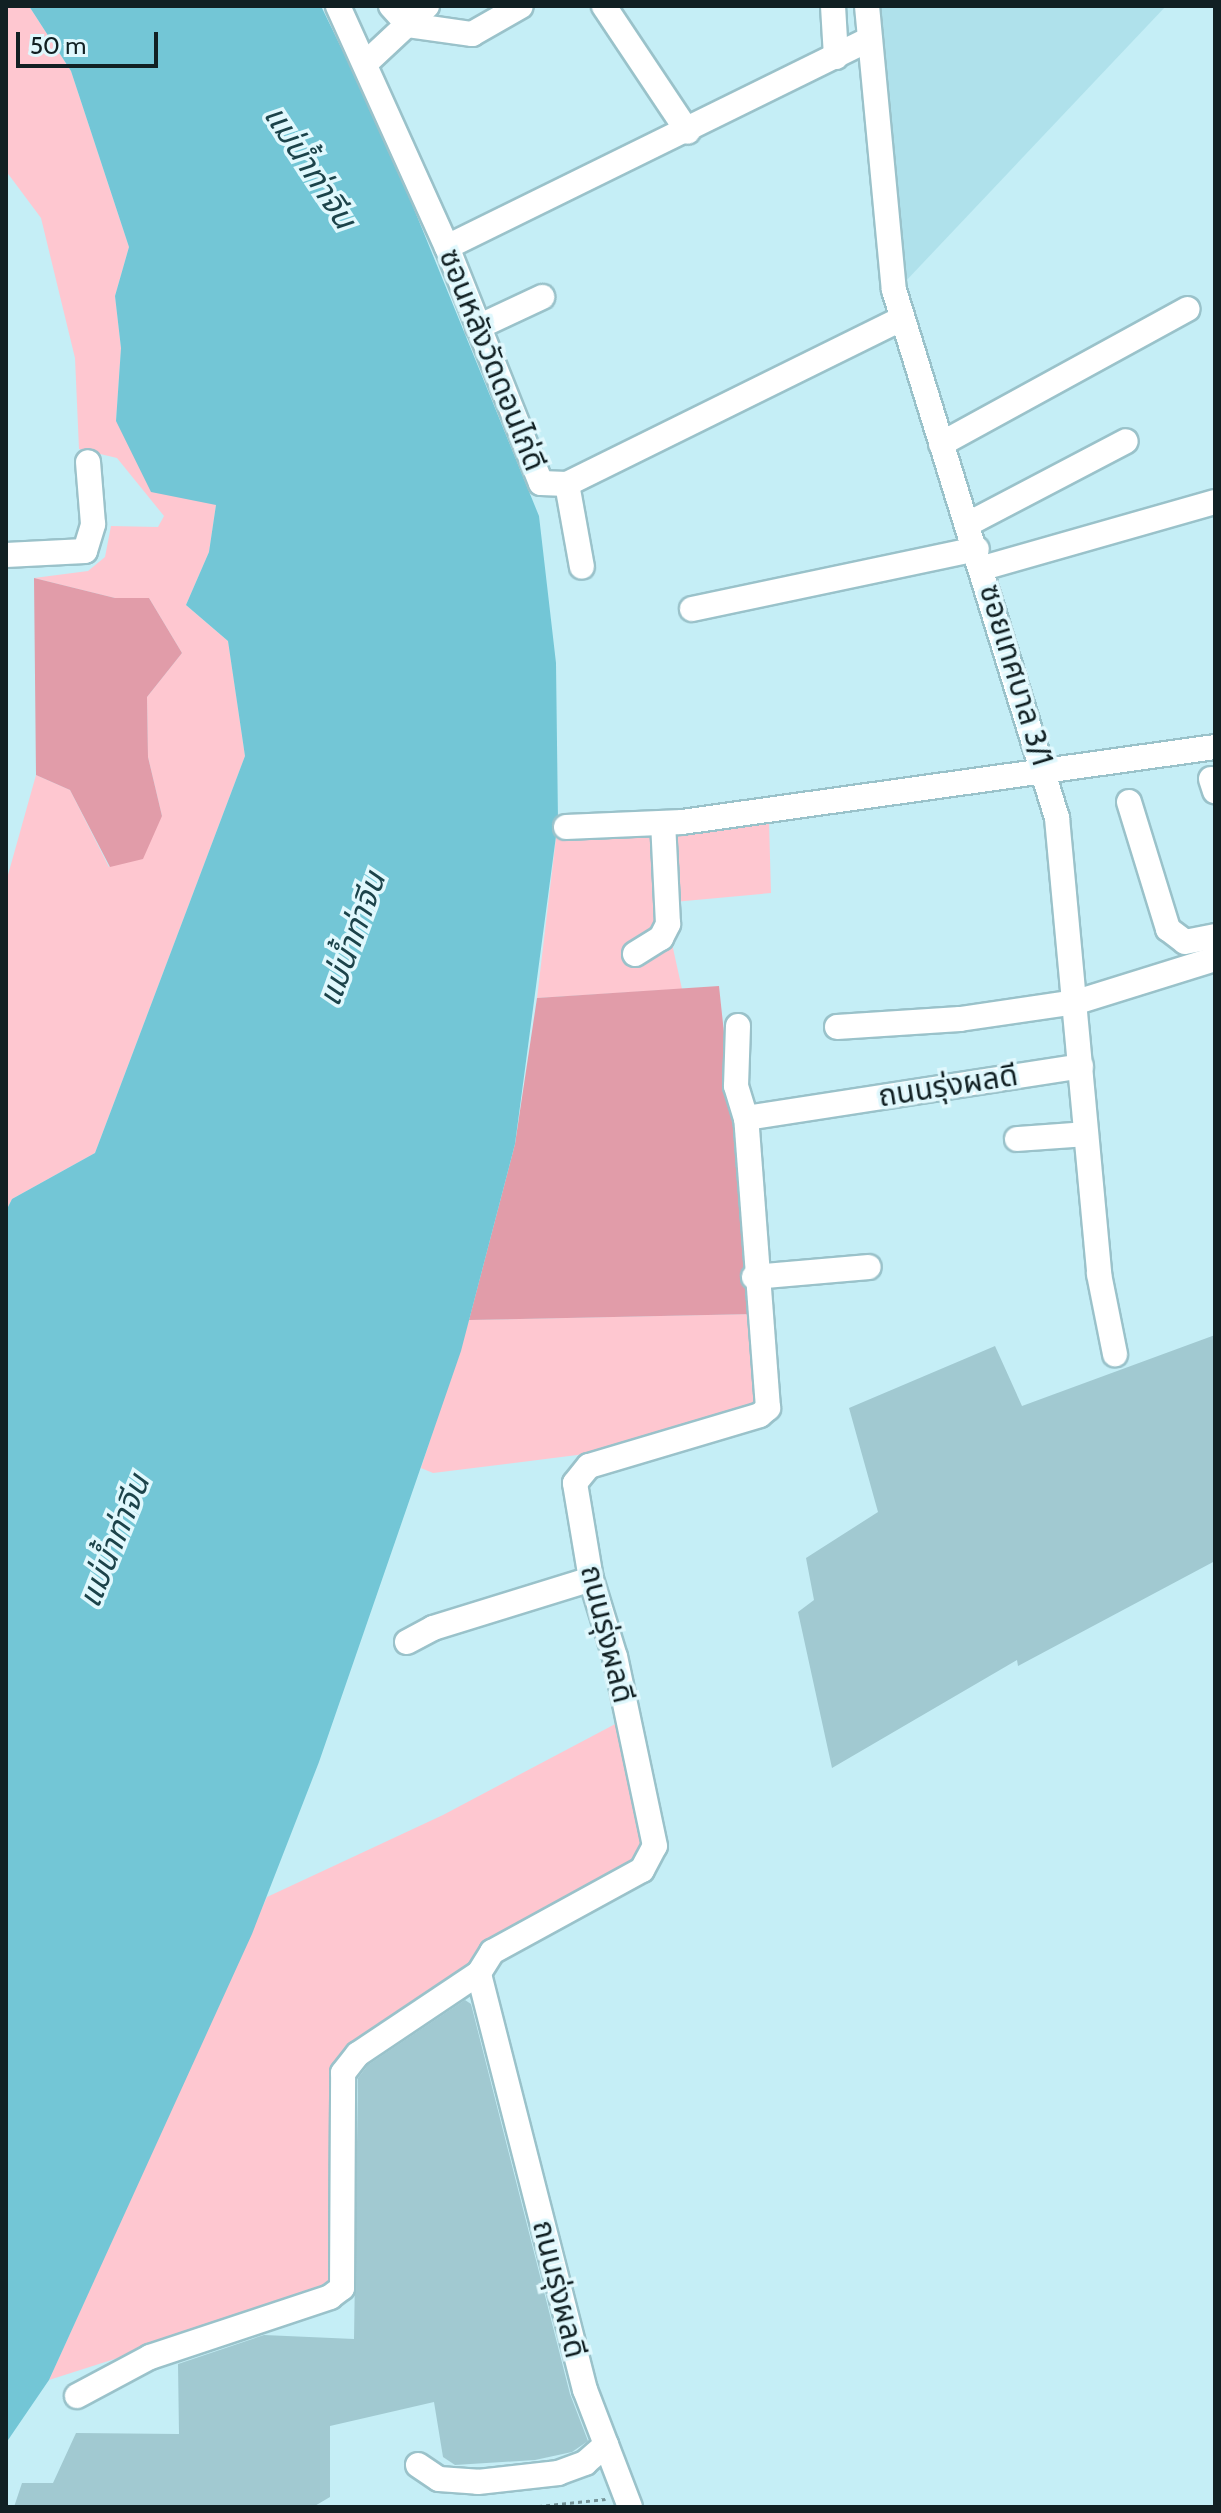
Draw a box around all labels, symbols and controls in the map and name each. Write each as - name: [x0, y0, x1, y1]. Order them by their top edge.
- scale bar: [20, 16, 162, 66]
- text: 50 m: [30, 31, 86, 60]
- water label: แม่น้ำท่าจีน: [256, 98, 364, 236]
- street label: ซอนหลังวัดดอนไก่ดี: [431, 244, 553, 476]
- street label: ซอยเทศบาล 3/1: [971, 580, 1061, 770]
- water label: แม่น้ำท่าจีน: [310, 867, 394, 1011]
- street label: ถนนรุ่งผลดี: [876, 1057, 1020, 1115]
- water label: แม่น้ำท่าจีน: [70, 1469, 158, 1613]
- street label: ถนนรุ่งผลดี: [573, 1561, 641, 1707]
- street label: ถนนรุ่งผลดี: [525, 2216, 593, 2362]

